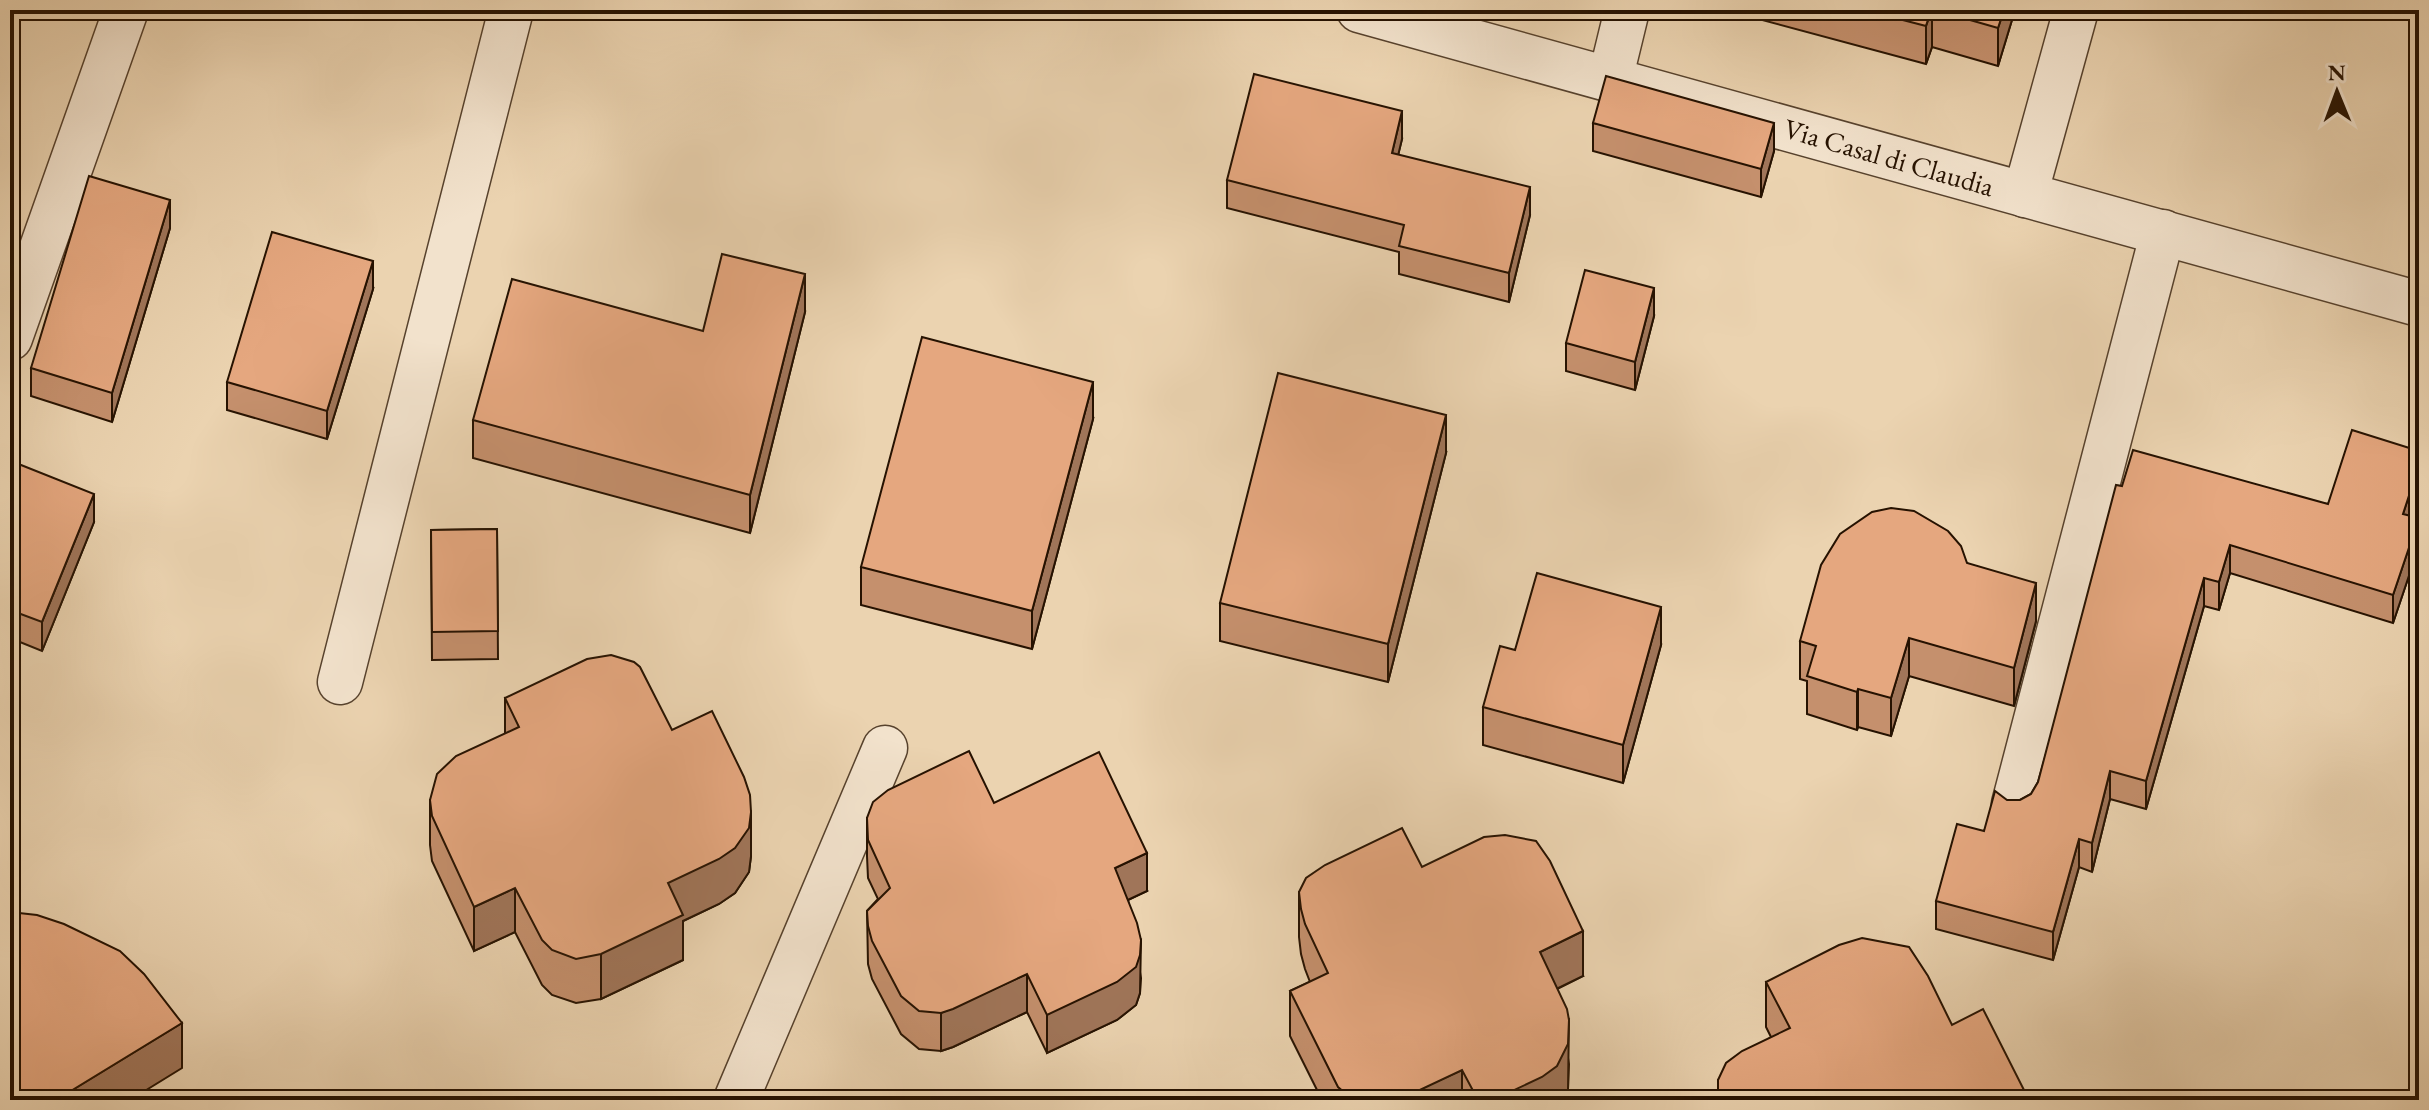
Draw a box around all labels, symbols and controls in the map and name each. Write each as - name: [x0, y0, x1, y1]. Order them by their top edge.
- north arrow: [2297, 52, 2377, 132]
- text: N: [2328, 58, 2346, 87]
- street label: Via Casal di Claudia: [1780, 110, 1999, 204]

